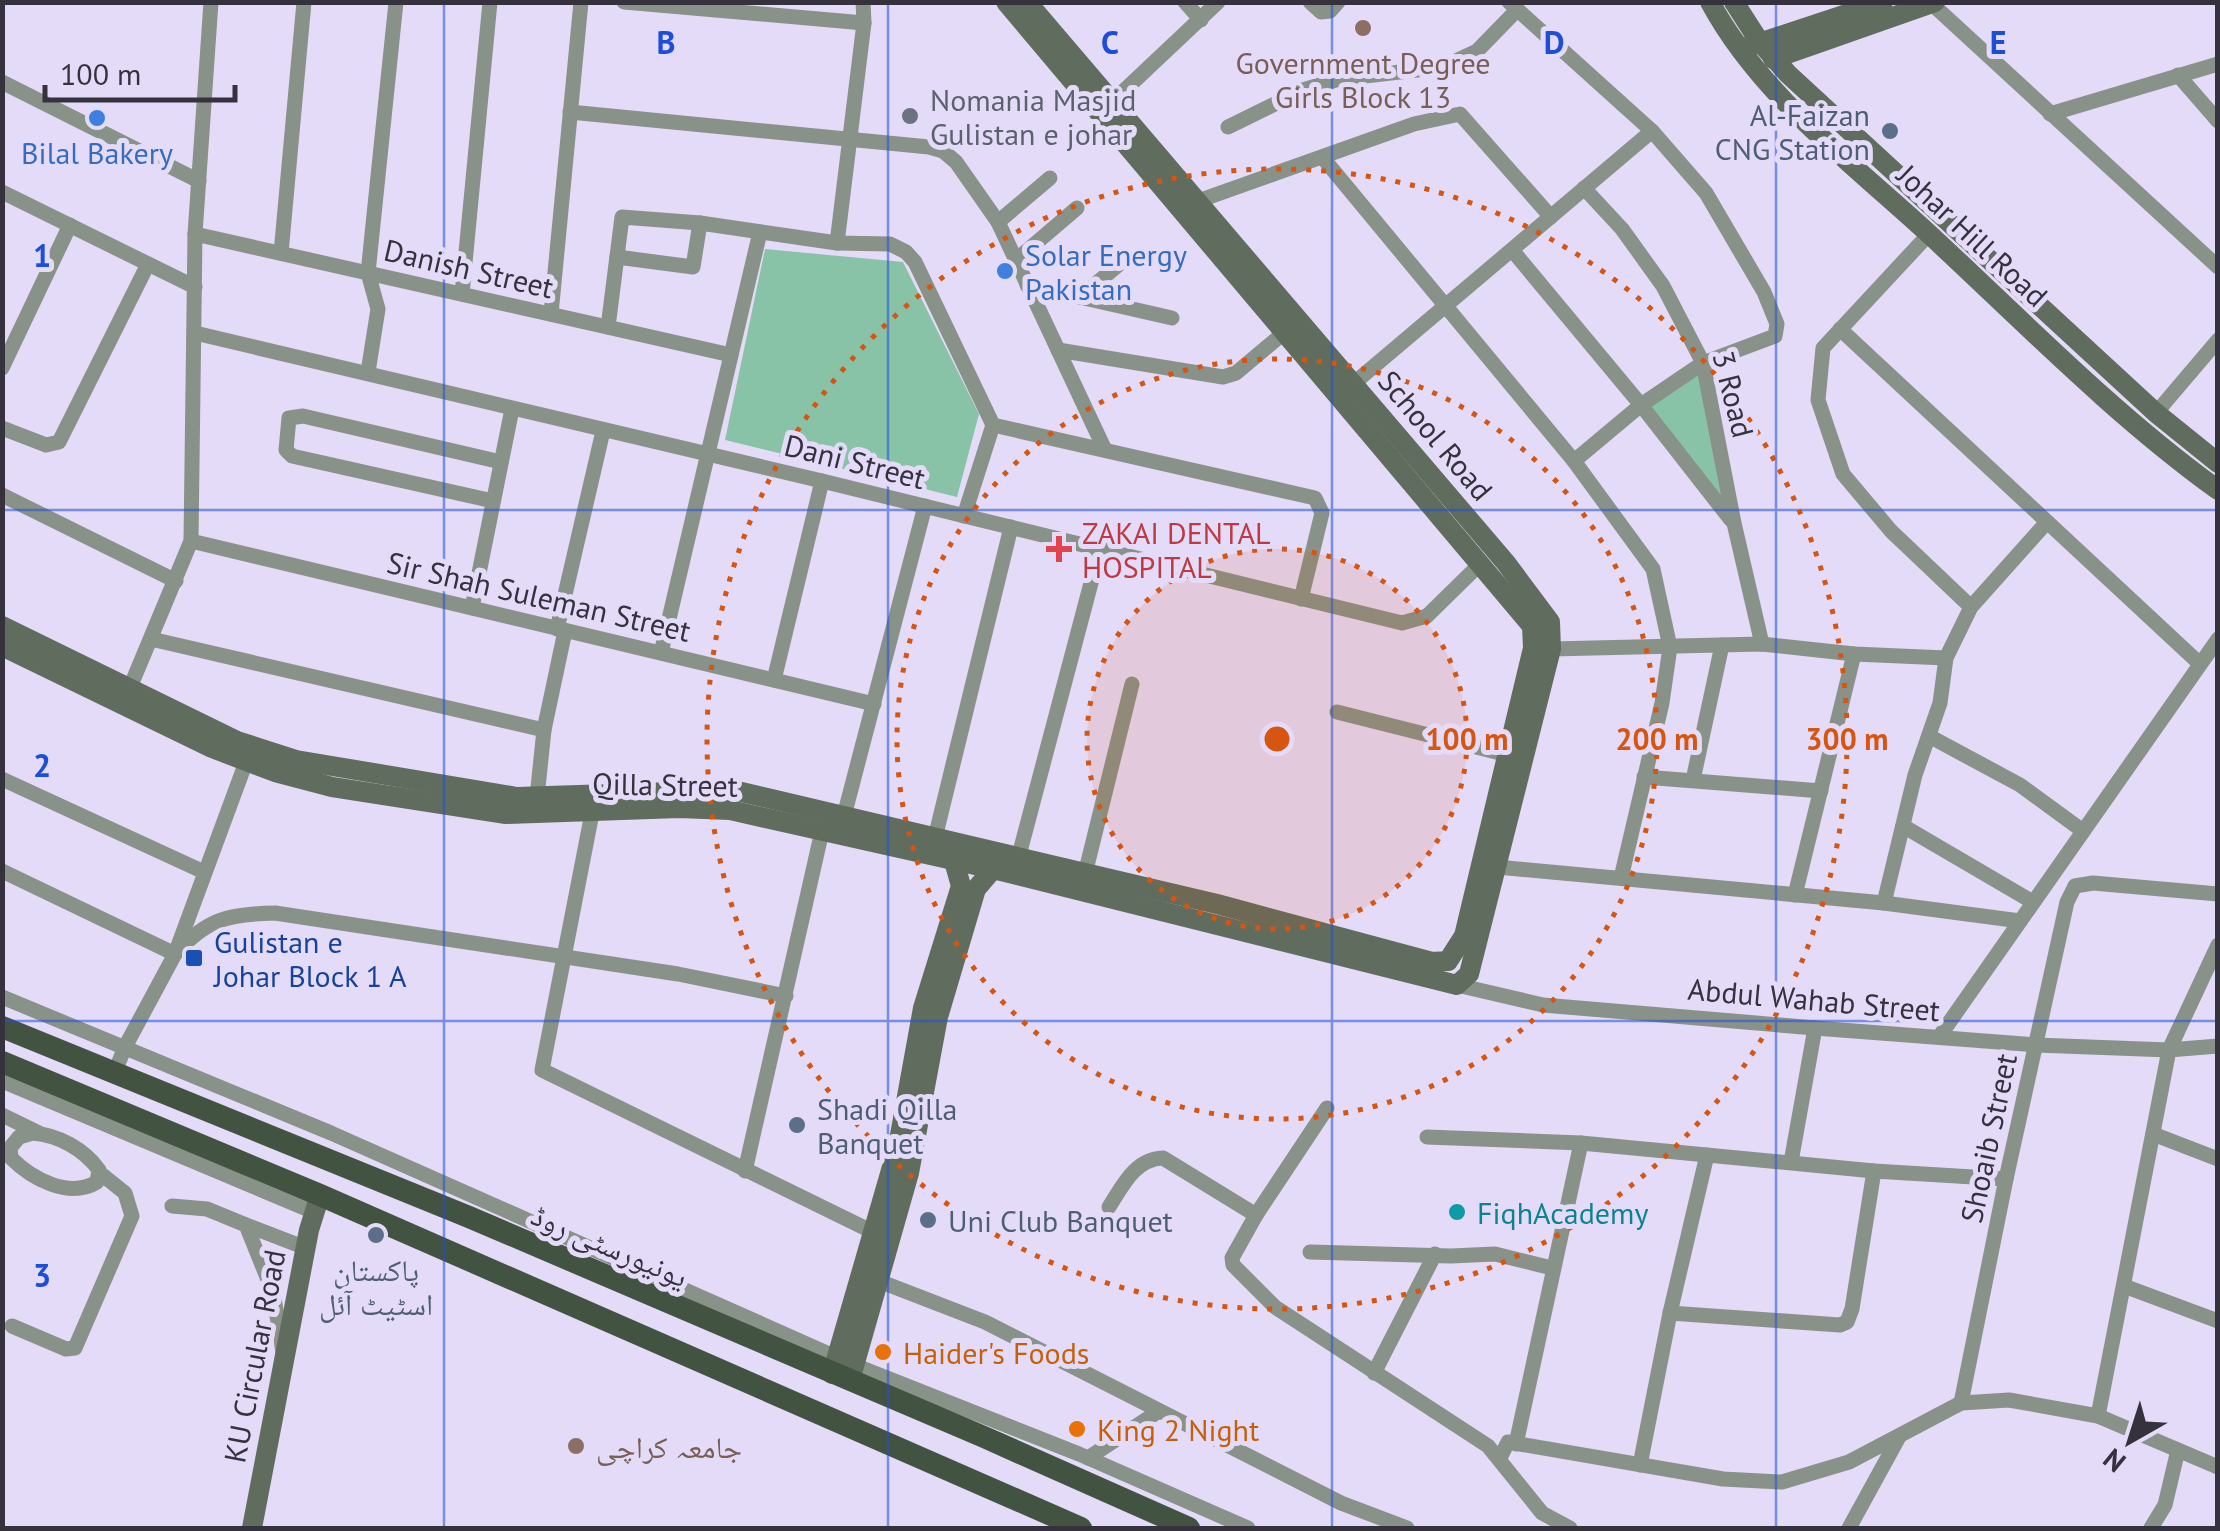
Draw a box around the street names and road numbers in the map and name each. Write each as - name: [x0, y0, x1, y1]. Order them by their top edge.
- street label: Johar Hill Road: [1888, 154, 2056, 315]
- street label: Danish Street: [381, 230, 557, 306]
- street label: 3 Road: [1704, 347, 1764, 441]
- street label: School Road: [1370, 362, 1502, 508]
- street label: Dani Street: [781, 425, 929, 497]
- street label: Sir Shah Suleman Street: [383, 542, 695, 650]
- street label: Qilla Street: [592, 763, 738, 805]
- street label: Abdul Wahab Street: [1686, 969, 1942, 1029]
- street label: Shoaib Street: [1951, 1050, 2025, 1226]
- street label: یونیورسٹی روڈ: [526, 1195, 694, 1295]
- street label: KU Circular Road: [214, 1246, 294, 1466]

